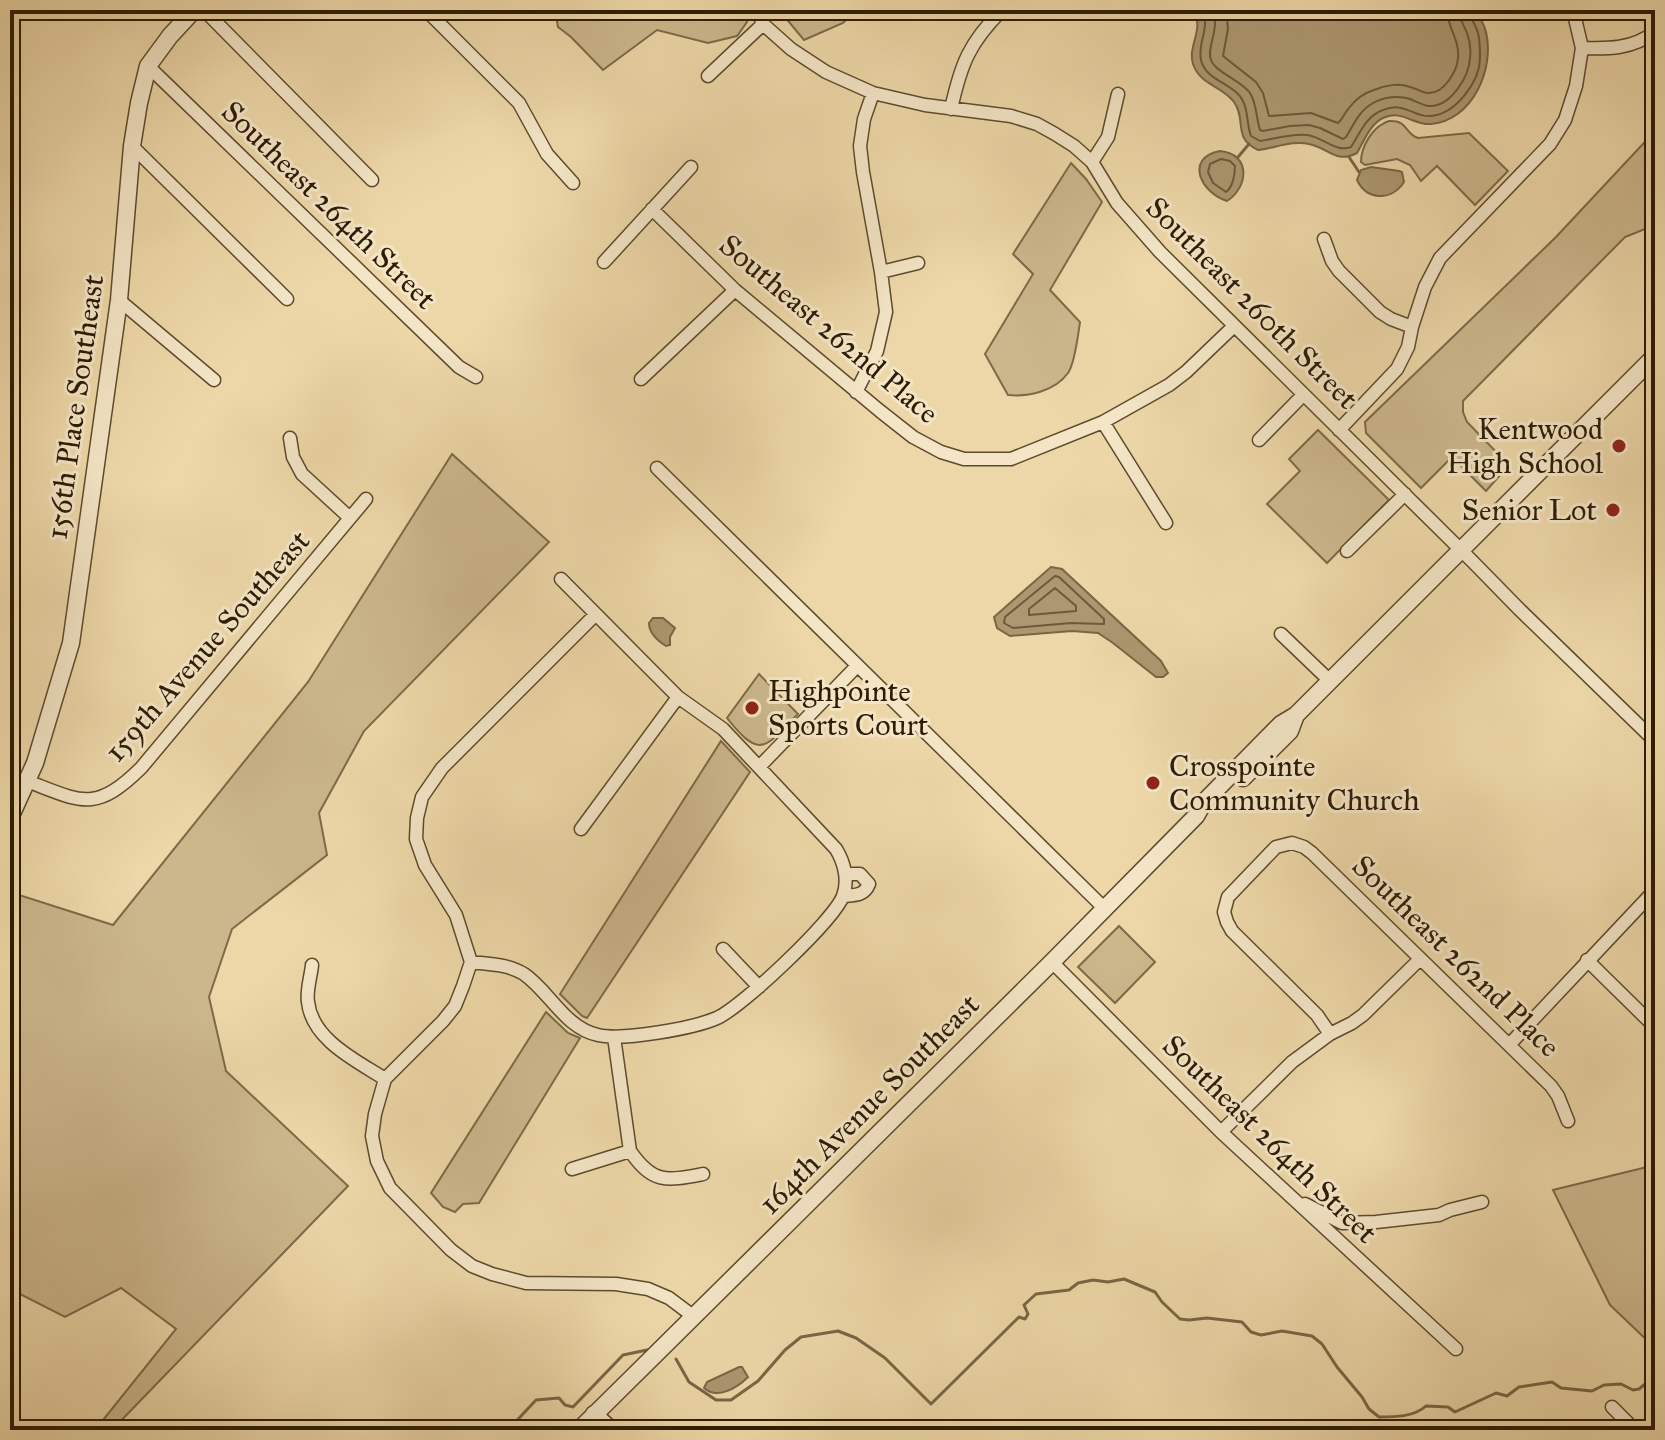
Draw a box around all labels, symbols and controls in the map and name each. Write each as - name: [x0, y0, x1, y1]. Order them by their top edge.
- street label: Southeast 264th Street: [214, 93, 444, 317]
- street label: Southeast 260th Street: [1139, 190, 1366, 417]
- street label: Southeast 262nd Place: [712, 227, 946, 431]
- street label: 156th Place Southeast: [39, 272, 111, 542]
- place label: Kentwood High School: [1447, 411, 1604, 481]
- marker: Kentwood High School: [1610, 437, 1628, 455]
- place label: Senior Lot: [1462, 492, 1597, 528]
- marker: Senior Lot: [1604, 501, 1622, 519]
- street label: 159th Avenue Southeast: [97, 523, 318, 770]
- place label: Highpointe Sports Court: [768, 673, 929, 743]
- marker: Highpointe Sports Court: [743, 699, 761, 717]
- place label: Crosspointe Community Church: [1169, 748, 1420, 818]
- marker: Crosspointe Community Church: [1144, 774, 1162, 792]
- street label: Southeast 262nd Place: [1345, 848, 1567, 1064]
- street label: 164th Avenue Southeast: [751, 986, 987, 1222]
- street label: Southeast 264th Street: [1155, 1027, 1385, 1251]

